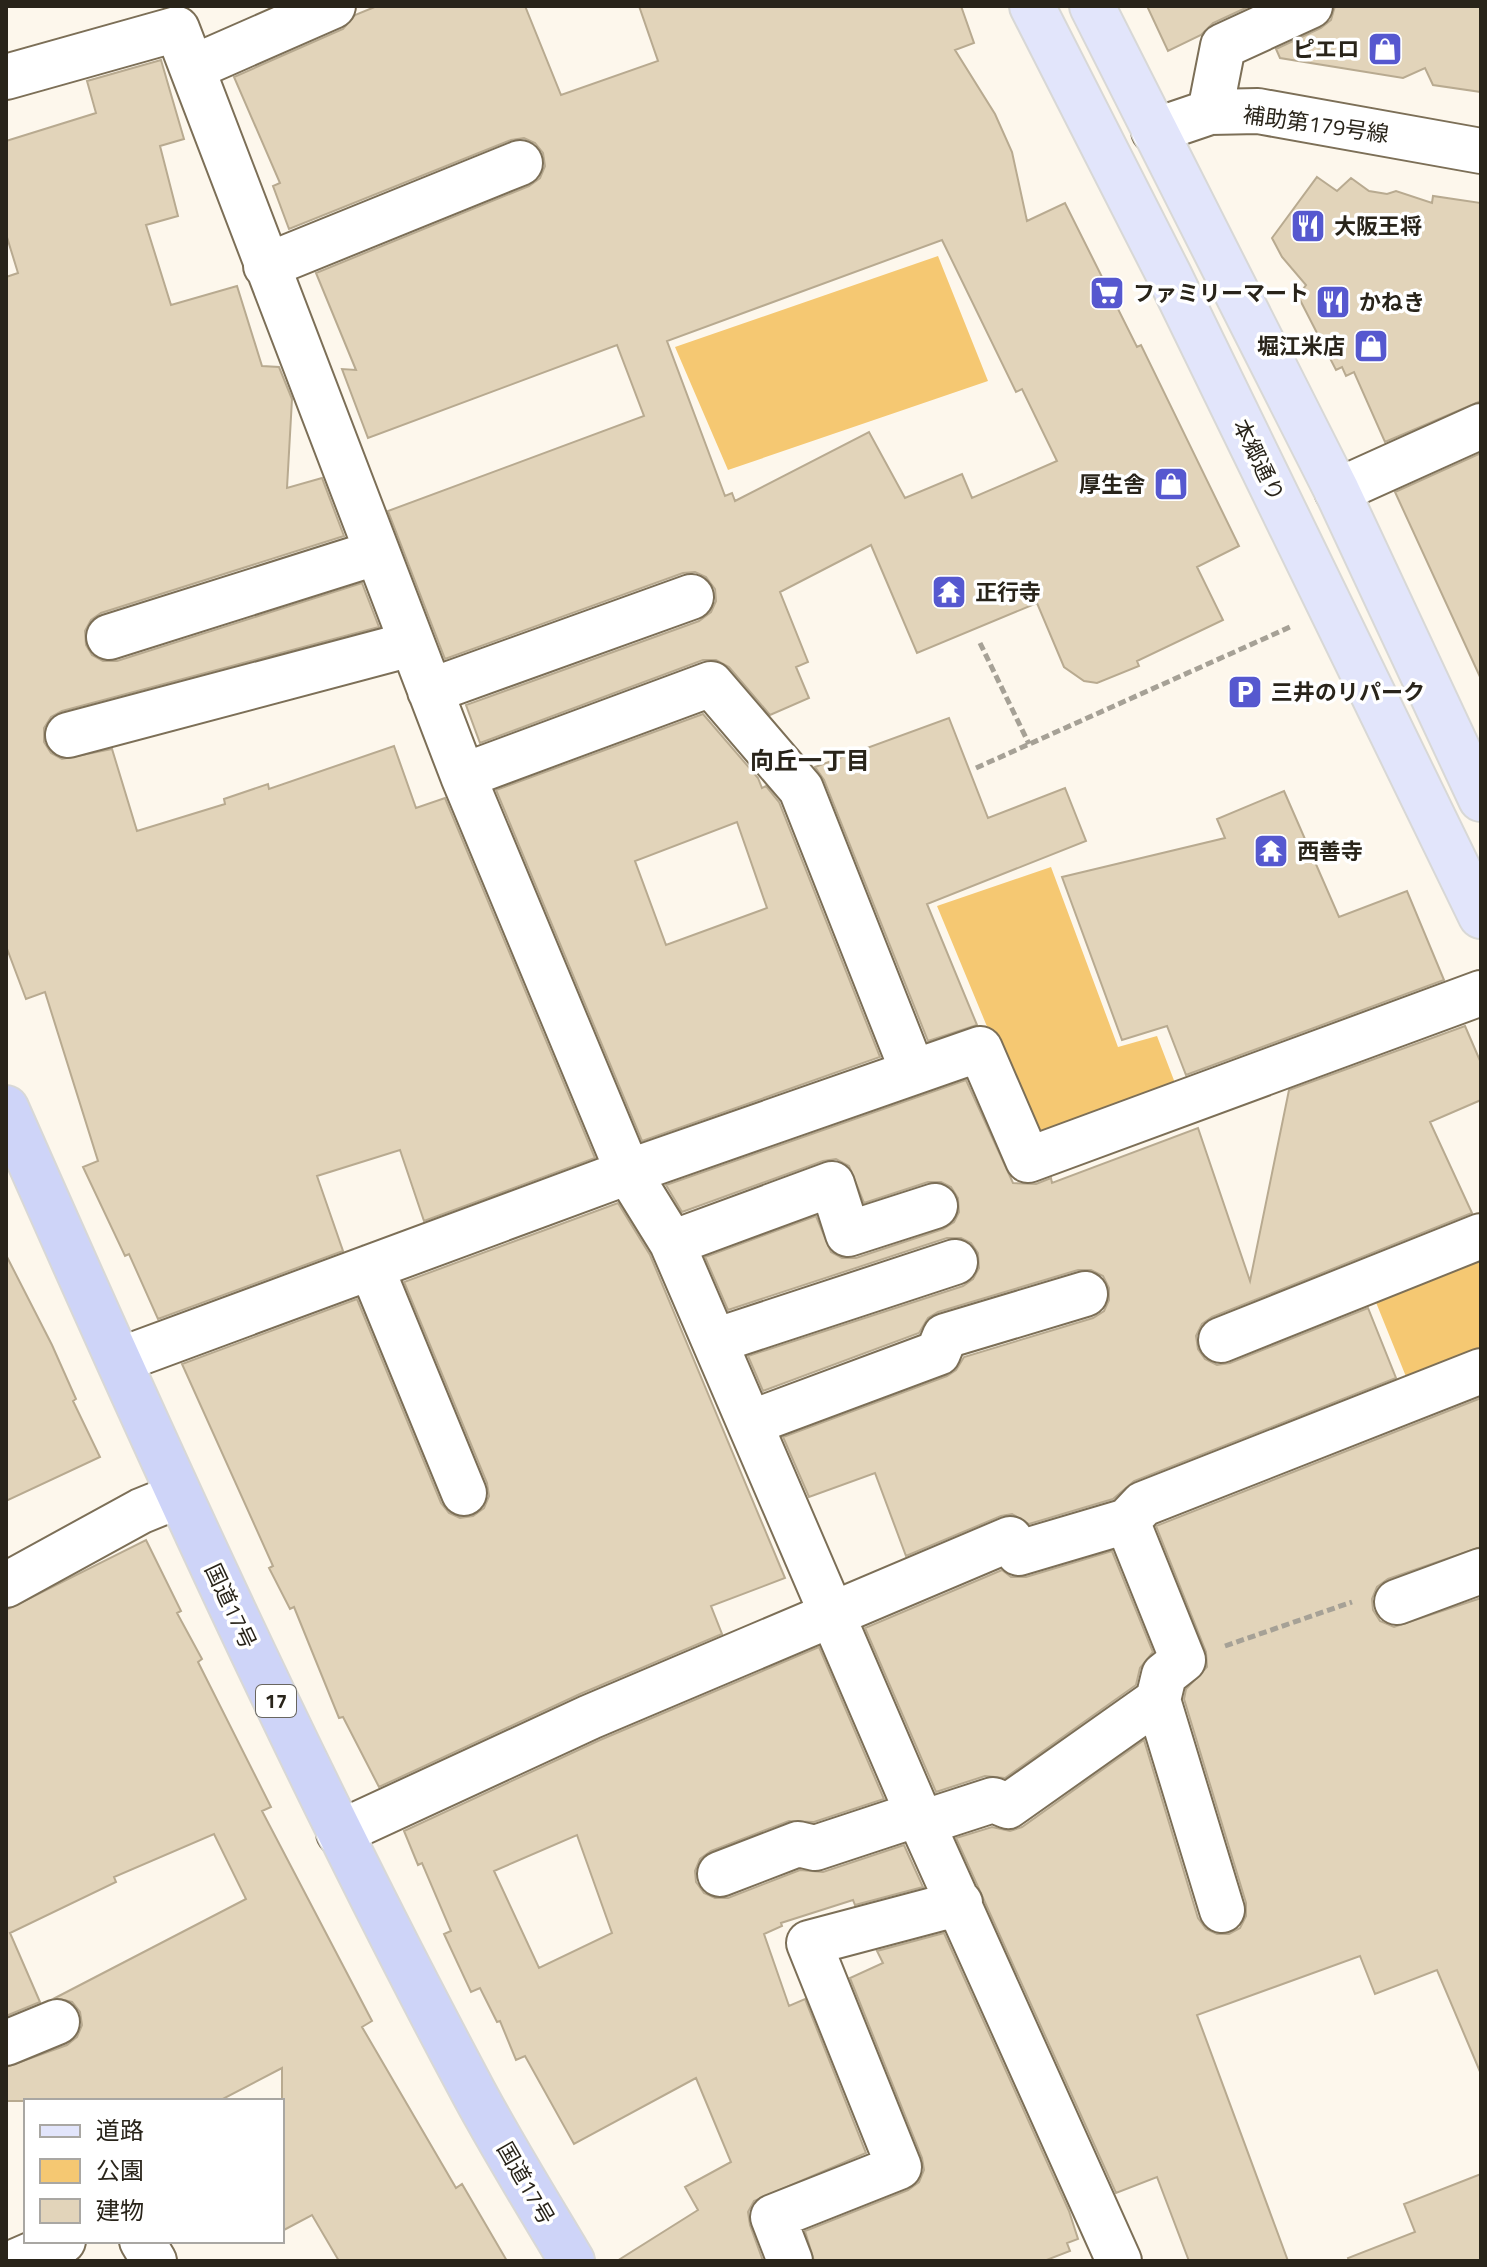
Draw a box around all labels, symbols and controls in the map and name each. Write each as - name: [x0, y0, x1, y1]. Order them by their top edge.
- shop icon: ピエロ: [1366, 30, 1404, 68]
- place label: ピエロ: [1293, 32, 1359, 66]
- street label: 補助第179号線: [1241, 97, 1391, 151]
- restaurant icon: 大阪王将: [1289, 207, 1327, 245]
- place label: 大阪王将: [1334, 209, 1422, 243]
- supermarket icon: ファミリーマート: [1088, 274, 1126, 312]
- place label: ファミリーマート: [1133, 276, 1309, 310]
- restaurant icon: かねき: [1314, 283, 1352, 321]
- place label: かねき: [1359, 285, 1425, 319]
- shop icon: 堀江米店: [1352, 327, 1390, 365]
- place label: 堀江米店: [1257, 329, 1345, 363]
- street label: 本郷通り: [1224, 413, 1294, 507]
- shop icon: 厚生舎: [1152, 465, 1190, 503]
- place label: 厚生舎: [1079, 467, 1145, 501]
- temple icon: 正行寺: [930, 573, 968, 611]
- place label: 正行寺: [975, 575, 1041, 609]
- parking icon: 三井のリパーク: [1226, 673, 1264, 711]
- place label: 三井のリパーク: [1271, 675, 1425, 709]
- district label: 向丘一丁目: [750, 742, 870, 778]
- temple icon: 西善寺: [1252, 832, 1290, 870]
- place label: 西善寺: [1297, 834, 1363, 868]
- street label: 国道17号: [196, 1558, 266, 1654]
- road number: 17: [256, 1685, 296, 1717]
- legend: [24, 2099, 284, 2243]
- text: 道路: [96, 2112, 144, 2148]
- street label: 国道17号: [489, 2135, 563, 2231]
- text: 公園: [96, 2152, 144, 2188]
- text: 建物: [96, 2192, 144, 2228]

